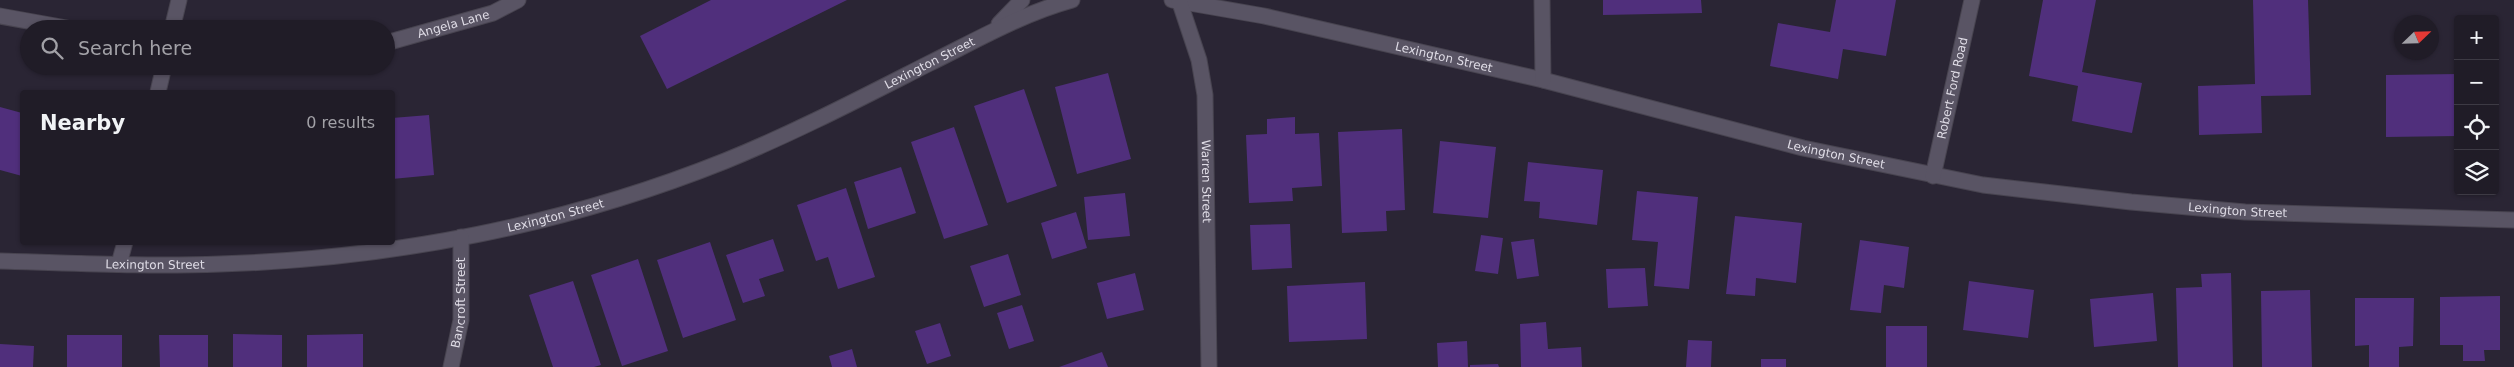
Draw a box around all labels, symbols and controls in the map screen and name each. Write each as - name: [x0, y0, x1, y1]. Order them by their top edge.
- street label: Angela Lane: [416, 7, 491, 41]
- north arrow: [2394, 15, 2439, 60]
- map controls: [2454, 15, 2499, 195]
- button: +: [2454, 15, 2499, 60]
- search box: [20, 20, 395, 75]
- icon: search: [38, 34, 66, 62]
- street label: Lexington Street: [882, 34, 977, 92]
- street label: Robert Ford Road: [1934, 36, 1971, 140]
- text: Search here: [78, 37, 192, 59]
- street label: Lexington Street: [1394, 39, 1494, 75]
- button: −: [2454, 60, 2499, 105]
- button: locate: [2454, 105, 2499, 150]
- text: Nearby: [40, 111, 125, 135]
- text: 0 results: [306, 113, 375, 132]
- street label: Lexington Street: [1786, 137, 1886, 172]
- street label: Warren Street: [1199, 140, 1214, 223]
- button: layers: [2454, 150, 2499, 195]
- street label: Lexington Street: [506, 196, 606, 235]
- street label: Lexington Street: [2187, 200, 2288, 220]
- street label: Lexington Street: [105, 257, 205, 272]
- street label: Bancroft Street: [448, 257, 468, 349]

